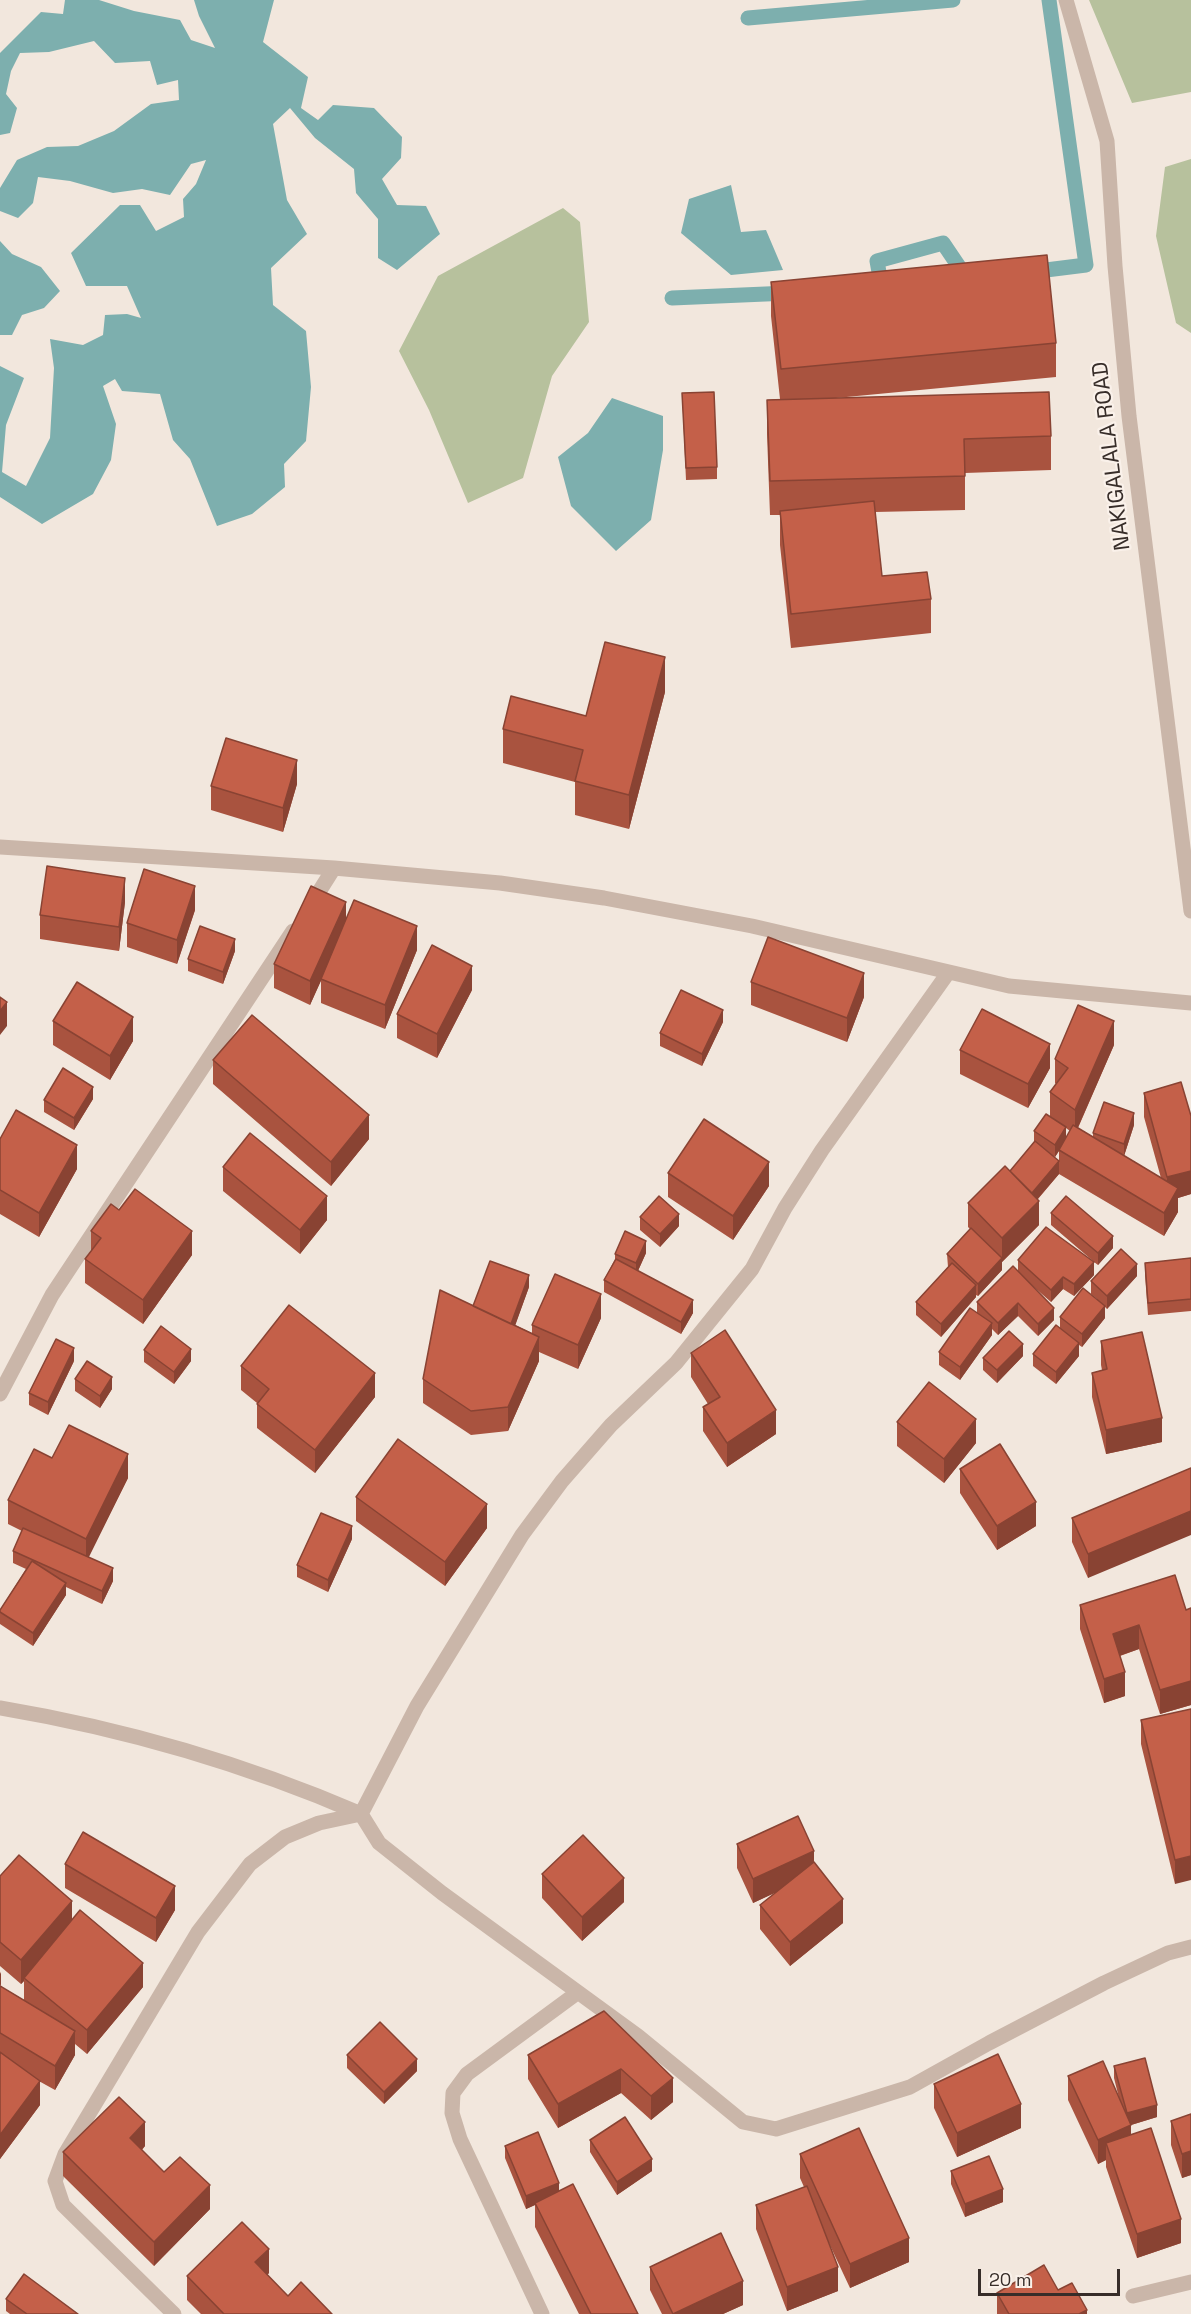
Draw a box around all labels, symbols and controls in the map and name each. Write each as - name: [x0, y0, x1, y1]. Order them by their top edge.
- street label: NAKIGALALA ROAD: [1087, 360, 1137, 552]
- scale bar: [981, 2257, 1124, 2295]
- text: 20 m: [989, 2268, 1032, 2291]

